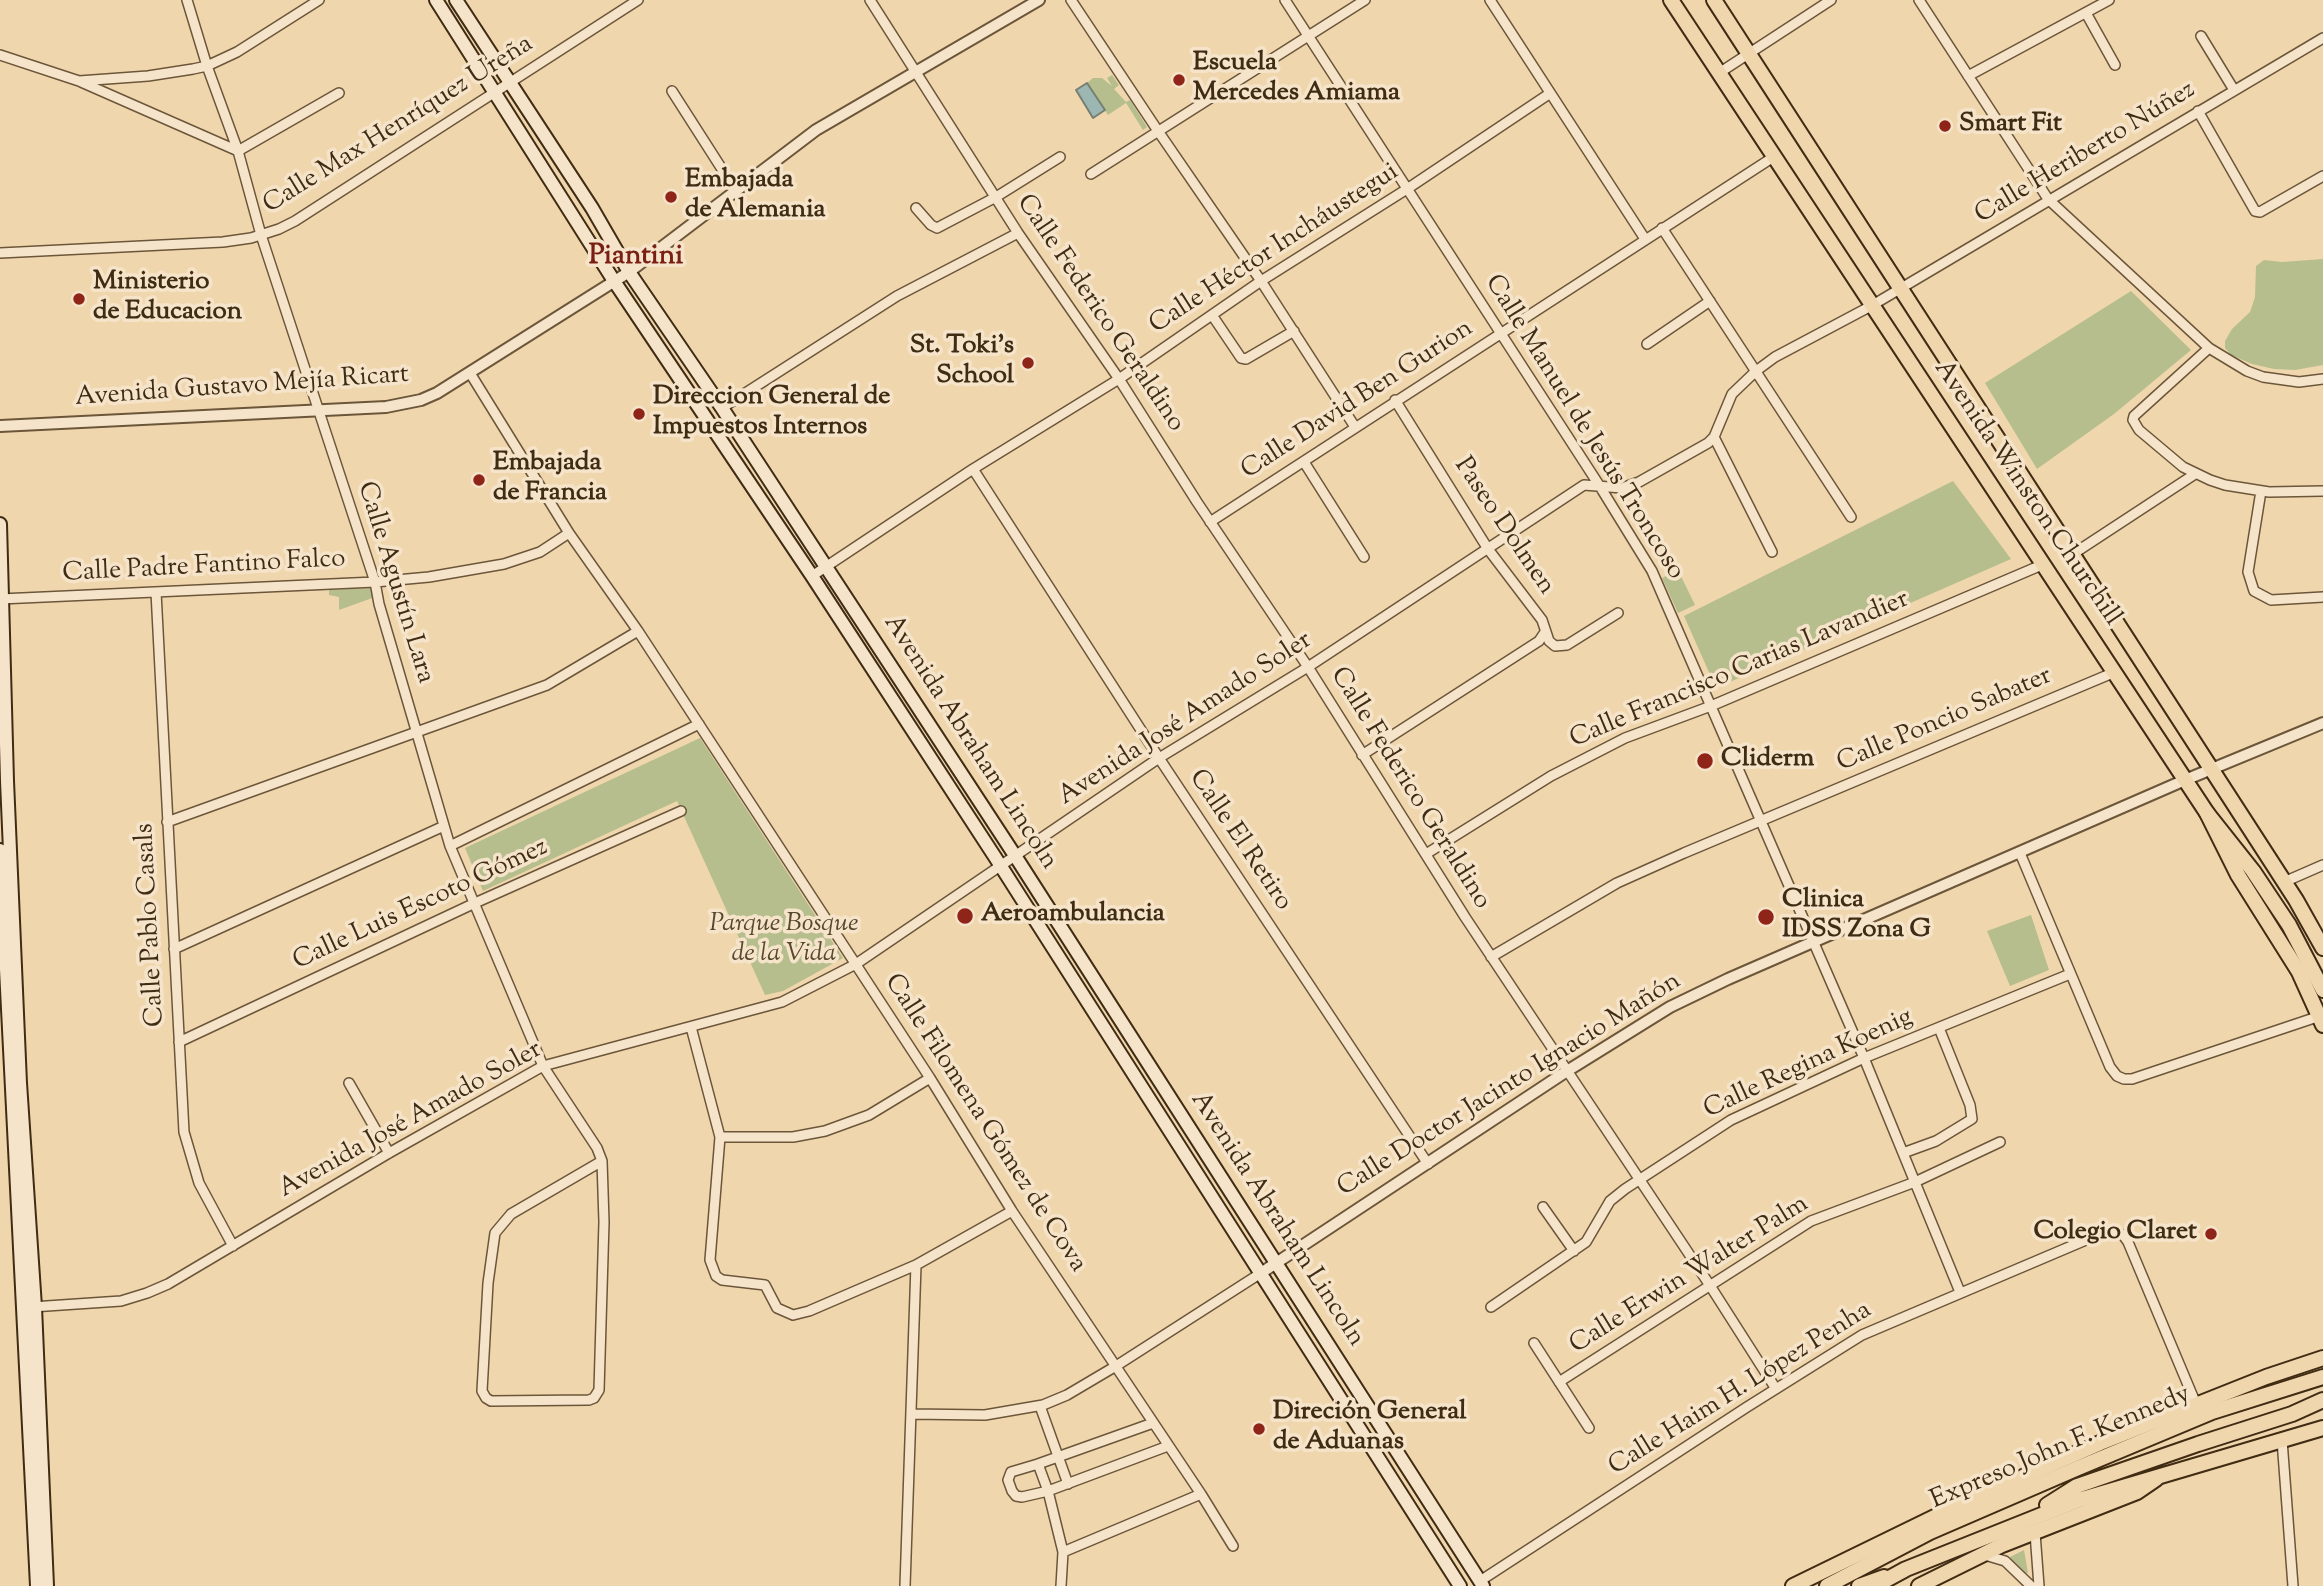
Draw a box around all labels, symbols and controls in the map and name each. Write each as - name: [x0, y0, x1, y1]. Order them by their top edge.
- street label: Calle Max Henríquez Ureña: [258, 30, 540, 222]
- place label: Escuela Mercedes Amiama: [1193, 49, 1400, 110]
- marker: Escuela Mercedes Amiama: [1171, 72, 1187, 88]
- street label: Calle Heriberto Núñez: [1970, 76, 2202, 232]
- place label: Smart Fit: [1959, 110, 2062, 142]
- marker: Smart Fit: [1937, 118, 1953, 134]
- street label: Calle Héctor Incháustegui: [1145, 158, 1405, 342]
- place label: Embajada de Alemania: [685, 166, 826, 228]
- marker: Embajada de Alemania: [663, 189, 679, 205]
- street label: Calle Federico Geraldino: [1008, 190, 1190, 438]
- district label: Piantini: [589, 241, 683, 275]
- place label: Ministerio de Educacion: [93, 268, 242, 330]
- street label: Calle Manuel de Jesús Troncoso: [1476, 270, 1690, 586]
- marker: Ministerio de Educacion: [71, 291, 87, 307]
- street label: Calle David Ben Gurion: [1236, 314, 1480, 488]
- place label: St. Toki's School: [910, 332, 1014, 394]
- marker: St. Toki's School: [1020, 355, 1036, 371]
- street label: Avenida Winston Churchill: [1925, 355, 2127, 633]
- street label: Avenida Gustavo Mejía Ricart: [74, 361, 410, 415]
- place label: Direccion General de Impuestos Internos: [653, 383, 890, 444]
- marker: Direccion General de Impuestos Internos: [631, 406, 647, 422]
- place label: Embajada de Francia: [493, 449, 607, 510]
- street label: Paseo Dolmen: [1446, 452, 1560, 602]
- marker: Embajada de Francia: [471, 472, 487, 488]
- street label: Calle Agustín Lara: [349, 478, 439, 688]
- street label: Calle Padre Fantino Falco: [62, 545, 346, 591]
- street label: Calle Francisco Carias Lavandier: [1566, 585, 1914, 757]
- street label: Avenida Abraham Lincoln: [875, 610, 1063, 876]
- street label: Avenida José Amado Soler: [1053, 626, 1319, 814]
- street label: Calle Federico Geraldino: [1322, 662, 1496, 916]
- street label: Calle Poncio Sabater: [1833, 662, 2057, 780]
- place label: Cliderm: [1721, 745, 1814, 777]
- marker: Cliderm: [1695, 751, 1715, 771]
- street label: Calle El Retiro: [1180, 765, 1298, 917]
- street label: Calle Pablo Casals: [131, 823, 173, 1027]
- street label: Calle Luis Escoto Gómez: [289, 833, 553, 979]
- place label: Clinica IDSS Zona G: [1782, 886, 1931, 948]
- place label: Aeroambulancia: [981, 900, 1165, 932]
- marker: Aeroambulancia: [955, 906, 975, 926]
- marker: Clinica IDSS Zona G: [1756, 907, 1776, 927]
- park label: Parque Bosque de la Vida: [709, 910, 859, 972]
- street label: Calle Doctor Jacinto Ignacio Mañón: [1333, 967, 1687, 1205]
- street label: Calle Filomena Gómez de Cova: [876, 969, 1092, 1279]
- street label: Calle Regina Koenig: [1700, 1003, 1918, 1127]
- street label: Avenida José Amado Soler: [274, 1036, 548, 1206]
- street label: Avenida Abraham Lincoln: [1182, 1087, 1370, 1353]
- street label: Calle Erwin Walter Palm: [1565, 1190, 1815, 1362]
- place label: Colegio Claret: [2033, 1218, 2197, 1250]
- marker: Colegio Claret: [2203, 1226, 2219, 1242]
- street label: Calle Haim H. López Penha: [1604, 1296, 1878, 1484]
- street label: Expreso John F. Kennedy: [1927, 1380, 2195, 1518]
- place label: Direción General de Aduanas: [1273, 1398, 1466, 1460]
- marker: Direción General de Aduanas: [1251, 1421, 1267, 1437]

